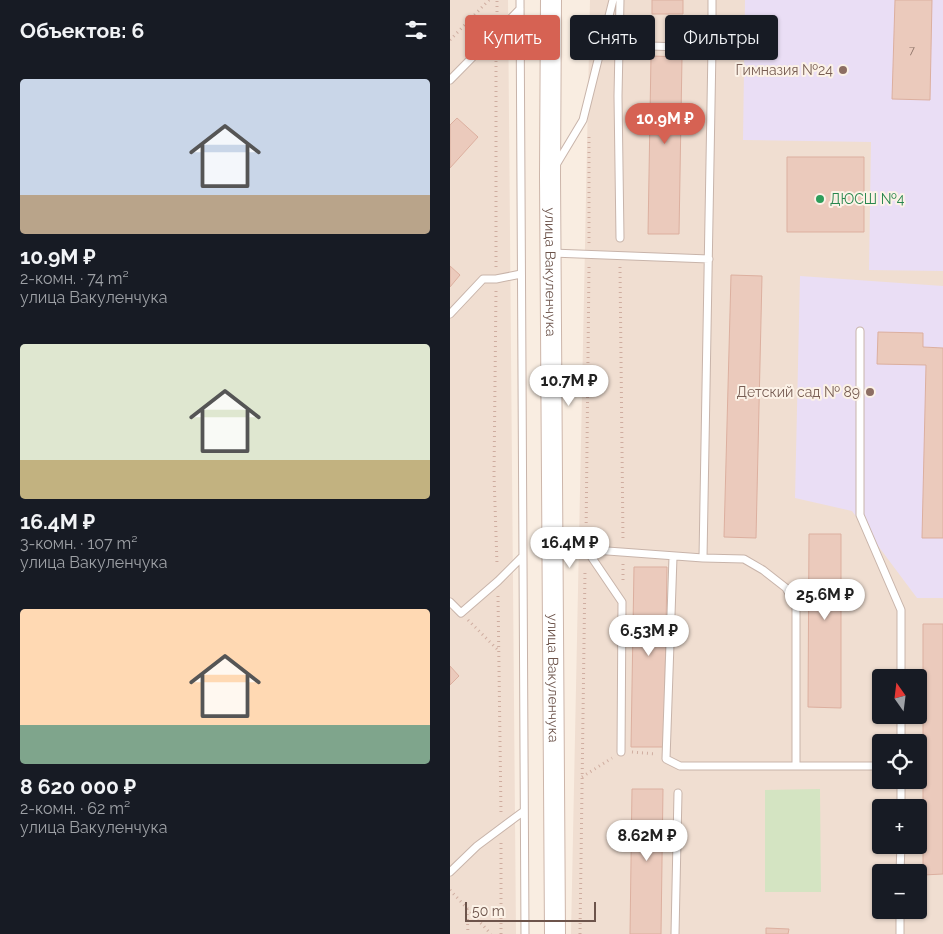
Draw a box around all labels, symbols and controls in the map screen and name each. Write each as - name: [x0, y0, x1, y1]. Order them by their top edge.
- chip: Купить: [465, 15, 560, 60]
- chip: Снять: [570, 15, 655, 60]
- chip: Фильтры: [665, 15, 778, 60]
- icon: filters: [402, 16, 430, 44]
- text: Объектов: 6: [20, 18, 144, 43]
- house number: 7: [909, 44, 915, 57]
- place label: Гимназия №24: [735, 62, 833, 78]
- marker: Гимназия №24: [837, 64, 849, 76]
- pin: 10.9M ₽: [619, 102, 711, 145]
- text: 10.9M ₽: [636, 109, 694, 128]
- icon: home: [180, 111, 270, 201]
- place label: ДЮСШ №4: [830, 191, 905, 207]
- marker: ДЮСШ №4: [814, 193, 826, 205]
- street label: улица Вакуленчука: [542, 207, 559, 337]
- text: 10.9M ₽: [20, 244, 96, 269]
- text: 2-комн. · 74 m²: [20, 269, 129, 288]
- text: улица Вакуленчука: [20, 288, 167, 307]
- pin: 10.7M ₽: [523, 364, 615, 407]
- text: 10.7M ₽: [541, 371, 597, 390]
- icon: home: [180, 376, 270, 466]
- place label: Детский сад № 89: [736, 384, 860, 400]
- marker: Детский сад № 89: [864, 386, 876, 398]
- text: 16.4M ₽: [20, 509, 95, 534]
- pin: 16.4M ₽: [524, 526, 616, 569]
- text: 16.4M ₽: [541, 533, 599, 552]
- text: 3-комн. · 107 m²: [20, 534, 138, 553]
- text: улица Вакуленчука: [20, 553, 167, 572]
- pin: 25.6M ₽: [779, 578, 871, 621]
- text: 25.6M ₽: [796, 585, 854, 604]
- street label: улица Вакуленчука: [545, 613, 562, 743]
- pin: 6.53M ₽: [603, 614, 695, 657]
- text: 6.53M ₽: [620, 621, 678, 640]
- icon: home: [180, 641, 270, 731]
- north arrow: [872, 669, 928, 724]
- map controls: [872, 669, 927, 919]
- button: locate: [872, 734, 927, 789]
- text: 8 620 000 ₽: [20, 774, 136, 799]
- text: 2-комн. · 62 m²: [20, 799, 130, 818]
- button: +: [872, 799, 927, 854]
- text: улица Вакуленчука: [20, 818, 167, 837]
- pin: 8.62M ₽: [601, 820, 693, 862]
- text: 8.62M ₽: [618, 826, 676, 845]
- button: −: [872, 864, 927, 919]
- scale bar: [465, 899, 596, 922]
- text: 50 m: [472, 903, 505, 919]

